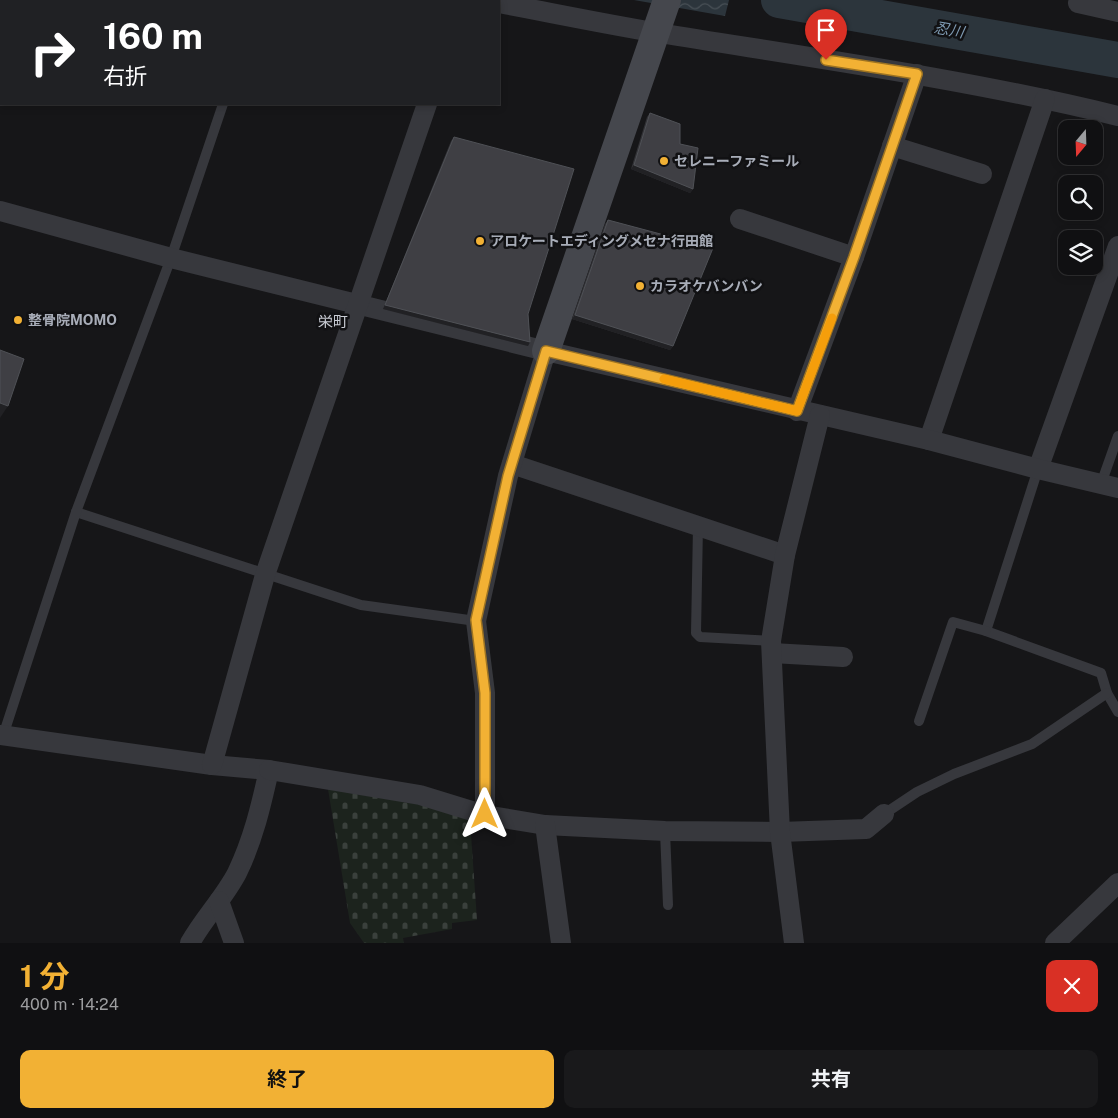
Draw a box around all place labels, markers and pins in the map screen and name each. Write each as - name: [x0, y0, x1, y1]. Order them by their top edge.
- pin: [805, 9, 847, 60]
- place label: セレニーファミール: [674, 153, 799, 169]
- marker: セレニーファミール: [658, 155, 670, 167]
- place label: アロケートエディングメセナ行田館: [490, 233, 713, 249]
- marker: アロケートエディングメセナ行田館: [474, 235, 486, 247]
- place label: カラオケバンバン: [650, 278, 763, 294]
- marker: カラオケバンバン: [634, 280, 646, 292]
- place label: 整骨院MOMO: [28, 312, 117, 328]
- marker: 整骨院MOMO: [12, 314, 24, 326]

